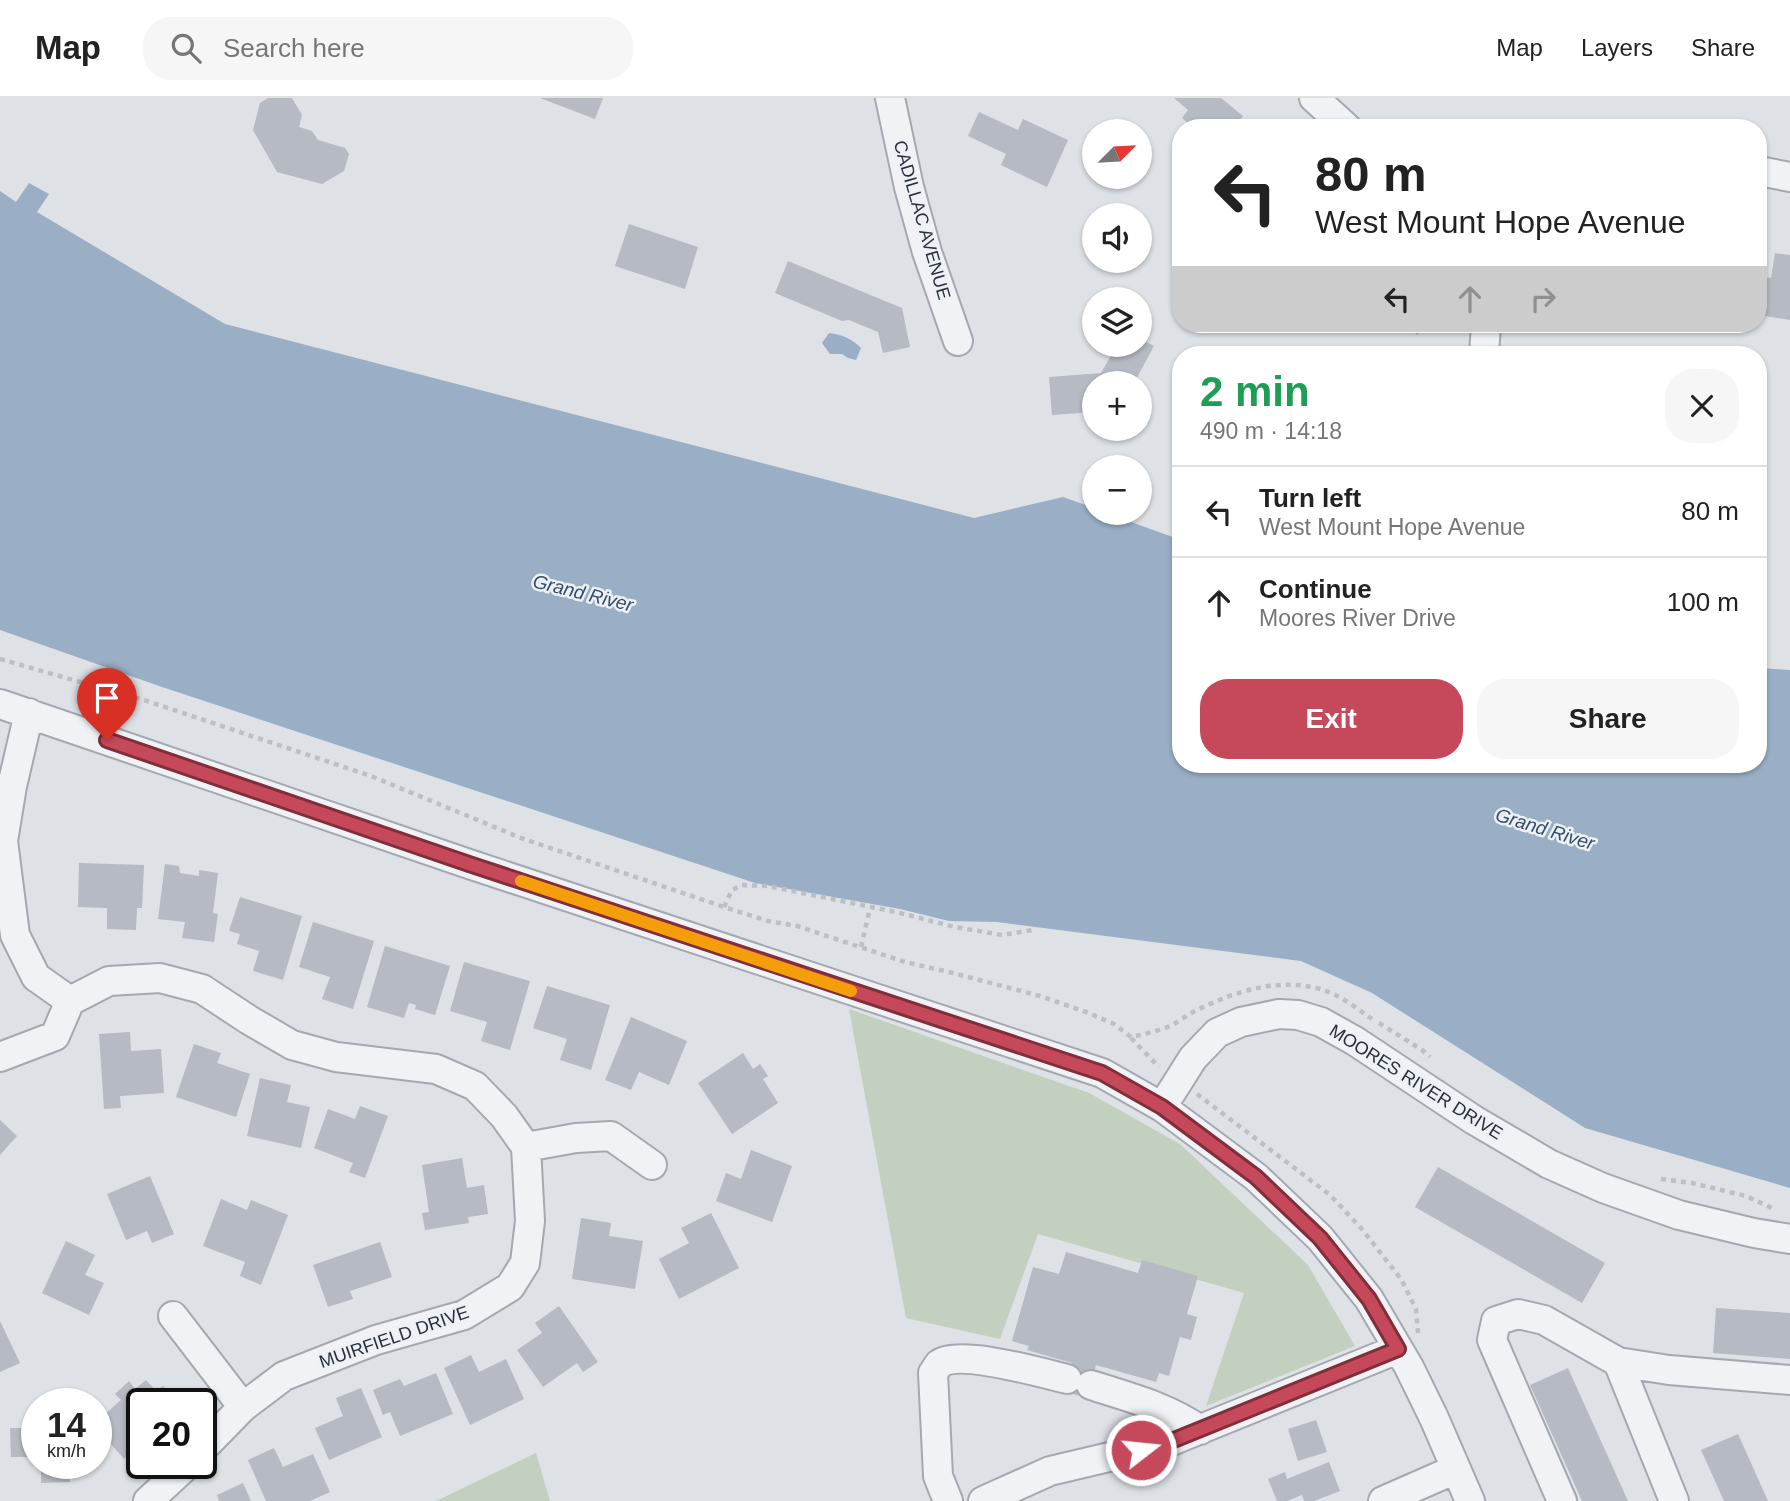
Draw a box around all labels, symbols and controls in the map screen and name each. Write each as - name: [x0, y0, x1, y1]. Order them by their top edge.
- search box: [143, 17, 633, 80]
- text: Map: [35, 29, 101, 66]
- icon: search: [167, 29, 205, 67]
- text: Search here: [223, 33, 365, 63]
- text: Map: [1496, 34, 1543, 61]
- text: Layers: [1581, 34, 1653, 61]
- text: Share: [1691, 34, 1755, 61]
- north arrow: [1082, 119, 1152, 189]
- map controls: [1082, 119, 1152, 525]
- street label: CADILLAC AVENUE: [890, 138, 954, 302]
- icon: left: [1200, 147, 1291, 238]
- text: 80 m: [1315, 147, 1427, 201]
- button: sound: [1082, 203, 1152, 273]
- text: West Mount Hope Avenue: [1315, 204, 1686, 240]
- icon: left: [1378, 280, 1416, 318]
- icon: ahead: [1451, 280, 1489, 318]
- icon: right: [1524, 280, 1562, 318]
- button: layers: [1082, 287, 1152, 357]
- text: 2 min: [1200, 368, 1310, 415]
- button: close: [1665, 369, 1739, 443]
- button: +: [1082, 371, 1152, 441]
- text: 490 m · 14:18: [1200, 418, 1342, 444]
- button: −: [1082, 455, 1152, 525]
- text: Turn left: [1259, 483, 1361, 513]
- icon: left: [1200, 493, 1238, 531]
- text: 80 m: [1681, 496, 1739, 526]
- text: West Mount Hope Avenue: [1259, 514, 1525, 540]
- water label: Grand River: [531, 570, 636, 616]
- text: Continue: [1259, 574, 1372, 604]
- icon: ahead: [1200, 584, 1238, 622]
- text: 100 m: [1667, 587, 1739, 617]
- text: Moores River Drive: [1259, 605, 1456, 631]
- pin: [77, 668, 137, 740]
- icon: arrive: [88, 679, 126, 717]
- button: Exit: [1200, 679, 1463, 759]
- button: Share: [1477, 679, 1739, 759]
- water label: Grand River: [1493, 804, 1598, 854]
- street label: MOORES RIVER DRIVE: [1326, 1021, 1506, 1143]
- street label: MUIRFIELD DRIVE: [317, 1302, 471, 1372]
- speed limit sign: 20: [126, 1388, 217, 1479]
- text: 14: [47, 1405, 86, 1444]
- position arrow: [1104, 1413, 1178, 1487]
- text: km/h: [47, 1441, 86, 1461]

